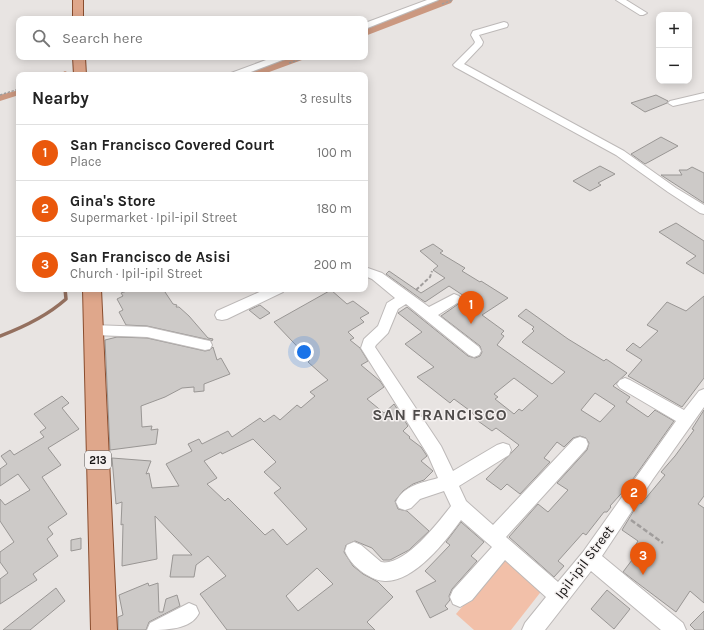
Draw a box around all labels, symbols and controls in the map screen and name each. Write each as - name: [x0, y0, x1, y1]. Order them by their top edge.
- map controls: [656, 12, 692, 84]
- button: +: [656, 12, 692, 48]
- search box: [16, 16, 368, 60]
- icon: search: [30, 27, 52, 49]
- text: Search here: [62, 29, 143, 47]
- button: −: [656, 48, 692, 84]
- text: Nearby: [32, 88, 89, 108]
- text: 3 results: [300, 91, 352, 106]
- text: San Francisco Covered Court: [70, 136, 274, 154]
- text: 1: [43, 145, 47, 160]
- text: 100 m: [317, 145, 352, 160]
- text: Place: [70, 154, 101, 169]
- text: Gina's Store: [70, 192, 155, 210]
- text: 2: [41, 201, 49, 216]
- text: 180 m: [317, 201, 352, 216]
- text: Supermarket · Ipil-ipil Street: [70, 210, 237, 225]
- text: San Francisco de Asisi: [70, 248, 231, 266]
- text: 3: [41, 257, 49, 272]
- text: 200 m: [314, 257, 352, 272]
- text: Church · Ipil-ipil Street: [70, 266, 202, 281]
- pin: 1: [458, 291, 484, 324]
- your location: [294, 342, 314, 362]
- district label: SAN FRANCISCO: [372, 405, 508, 424]
- road number: 213: [85, 451, 111, 469]
- pin: 2: [621, 479, 647, 512]
- street label: Ipil-ipil Street: [551, 522, 617, 602]
- pin: 3: [630, 542, 656, 575]

